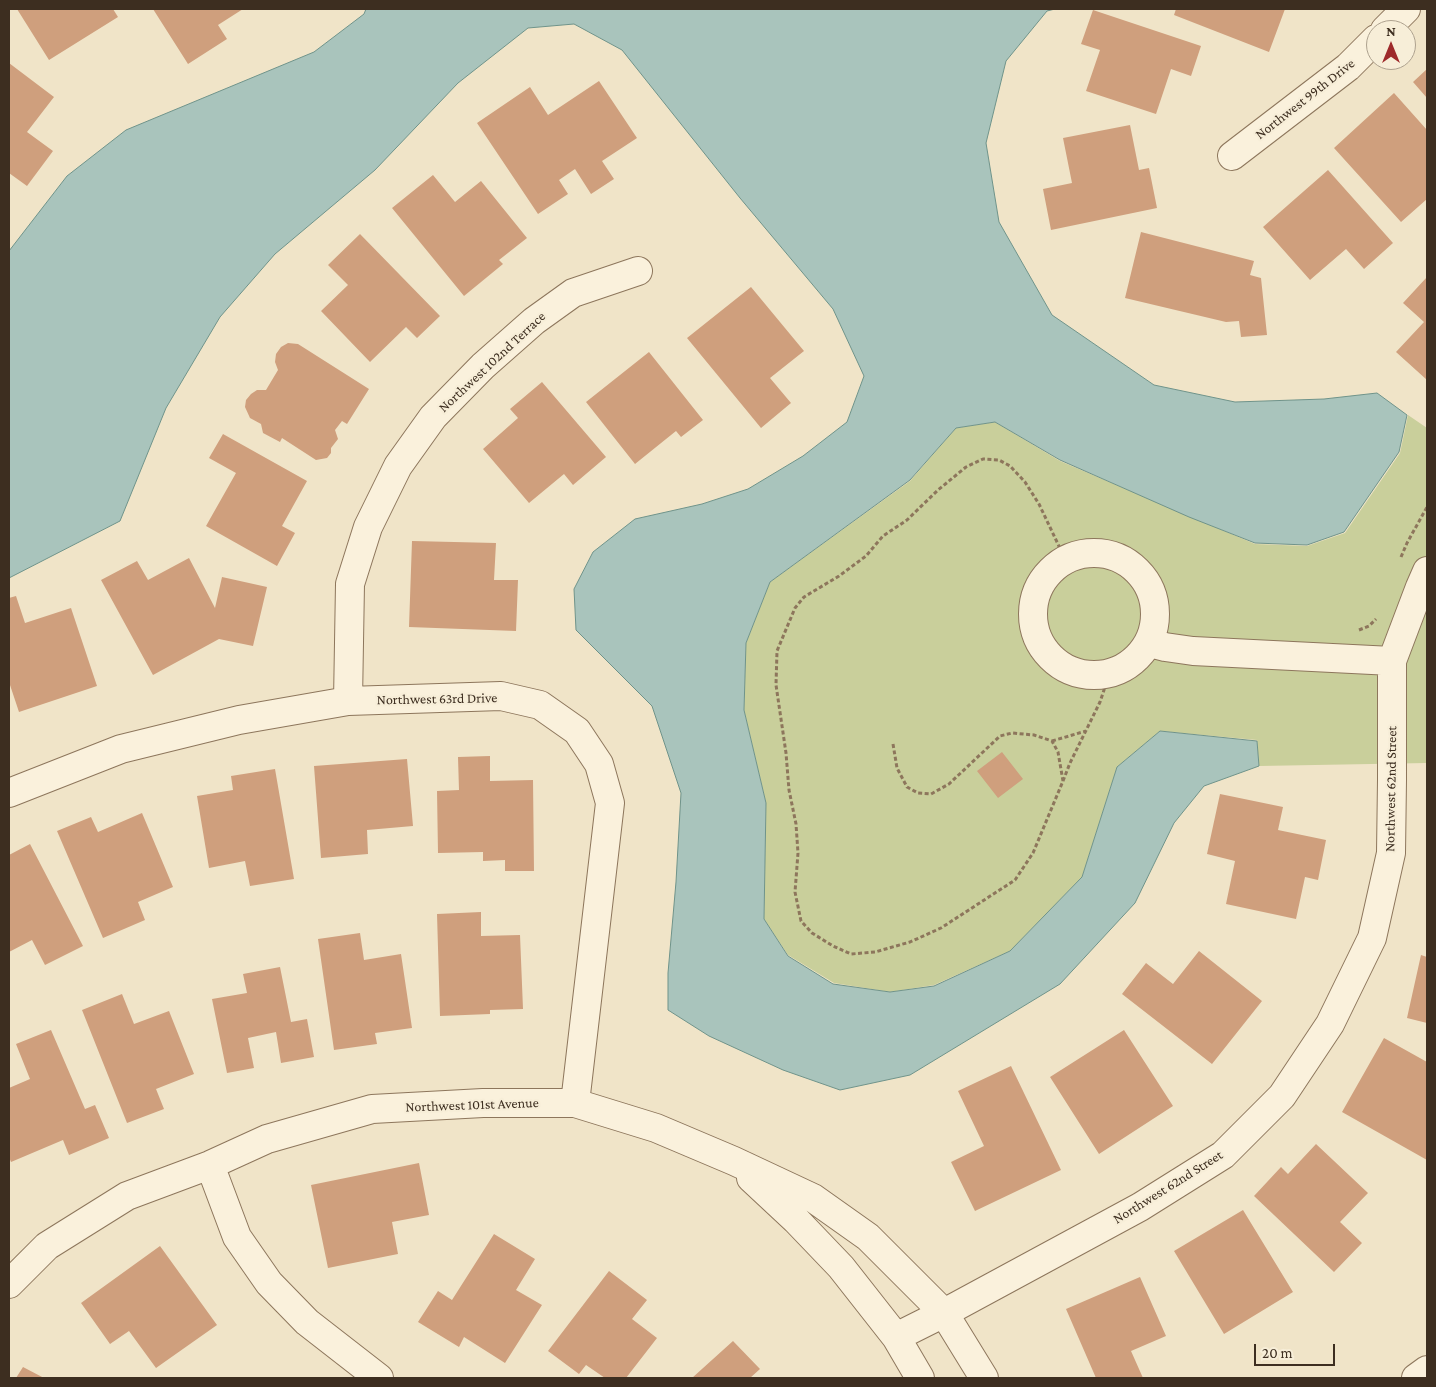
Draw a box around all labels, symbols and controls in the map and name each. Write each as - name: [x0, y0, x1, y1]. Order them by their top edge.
- north arrow: [1366, 20, 1416, 70]
- text: N: [1386, 23, 1396, 39]
- street label: Northwest 99th Drive: [1252, 55, 1358, 143]
- street label: Northwest 102nd Terrace: [435, 308, 549, 416]
- street label: Northwest 63rd Drive: [377, 690, 497, 708]
- street label: Northwest 62nd Street: [1382, 726, 1400, 852]
- street label: Northwest 101st Avenue: [405, 1094, 539, 1116]
- street label: Northwest 62nd Street: [1110, 1146, 1226, 1228]
- scale bar: [1256, 1334, 1337, 1366]
- text: 20 m: [1262, 1345, 1293, 1361]

